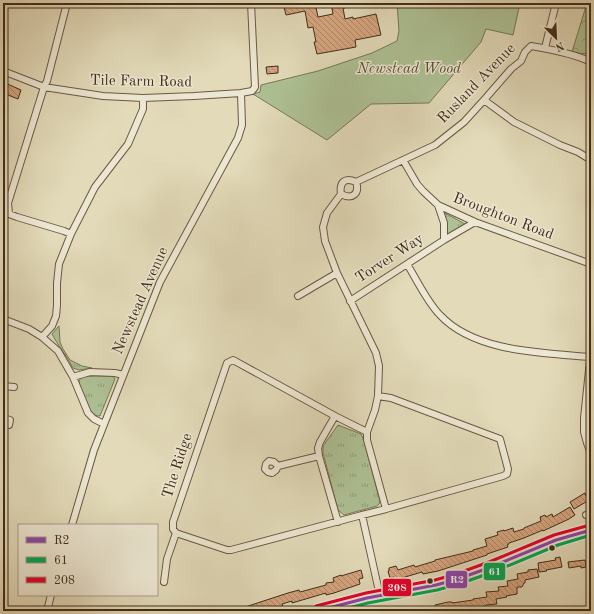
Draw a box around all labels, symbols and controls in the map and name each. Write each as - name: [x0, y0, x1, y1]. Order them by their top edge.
- north arrow: [536, 18, 576, 58]
- text: N: [553, 39, 566, 53]
- street label: Rusland Avenue: [435, 41, 519, 127]
- park label: Newstead Wood: [356, 62, 462, 77]
- street label: Tile Farm Road: [90, 74, 192, 90]
- street label: Broughton Road: [451, 191, 556, 243]
- street label: Torver Way: [353, 232, 427, 286]
- street label: Newstead Avenue: [111, 245, 171, 357]
- street label: The Ridge: [160, 431, 196, 500]
- legend: [18, 524, 158, 596]
- text: R2: [54, 535, 70, 547]
- unlabelled marker: [547, 543, 557, 553]
- text: 61: [54, 555, 68, 567]
- line badge: 61: [483, 562, 506, 581]
- text: 61: [489, 567, 501, 578]
- line badge: R2: [445, 570, 468, 589]
- text: 208: [54, 575, 75, 587]
- text: R2: [450, 575, 464, 586]
- unlabelled marker: [425, 576, 435, 586]
- line badge: 208: [382, 578, 412, 597]
- text: 208: [387, 583, 407, 594]

